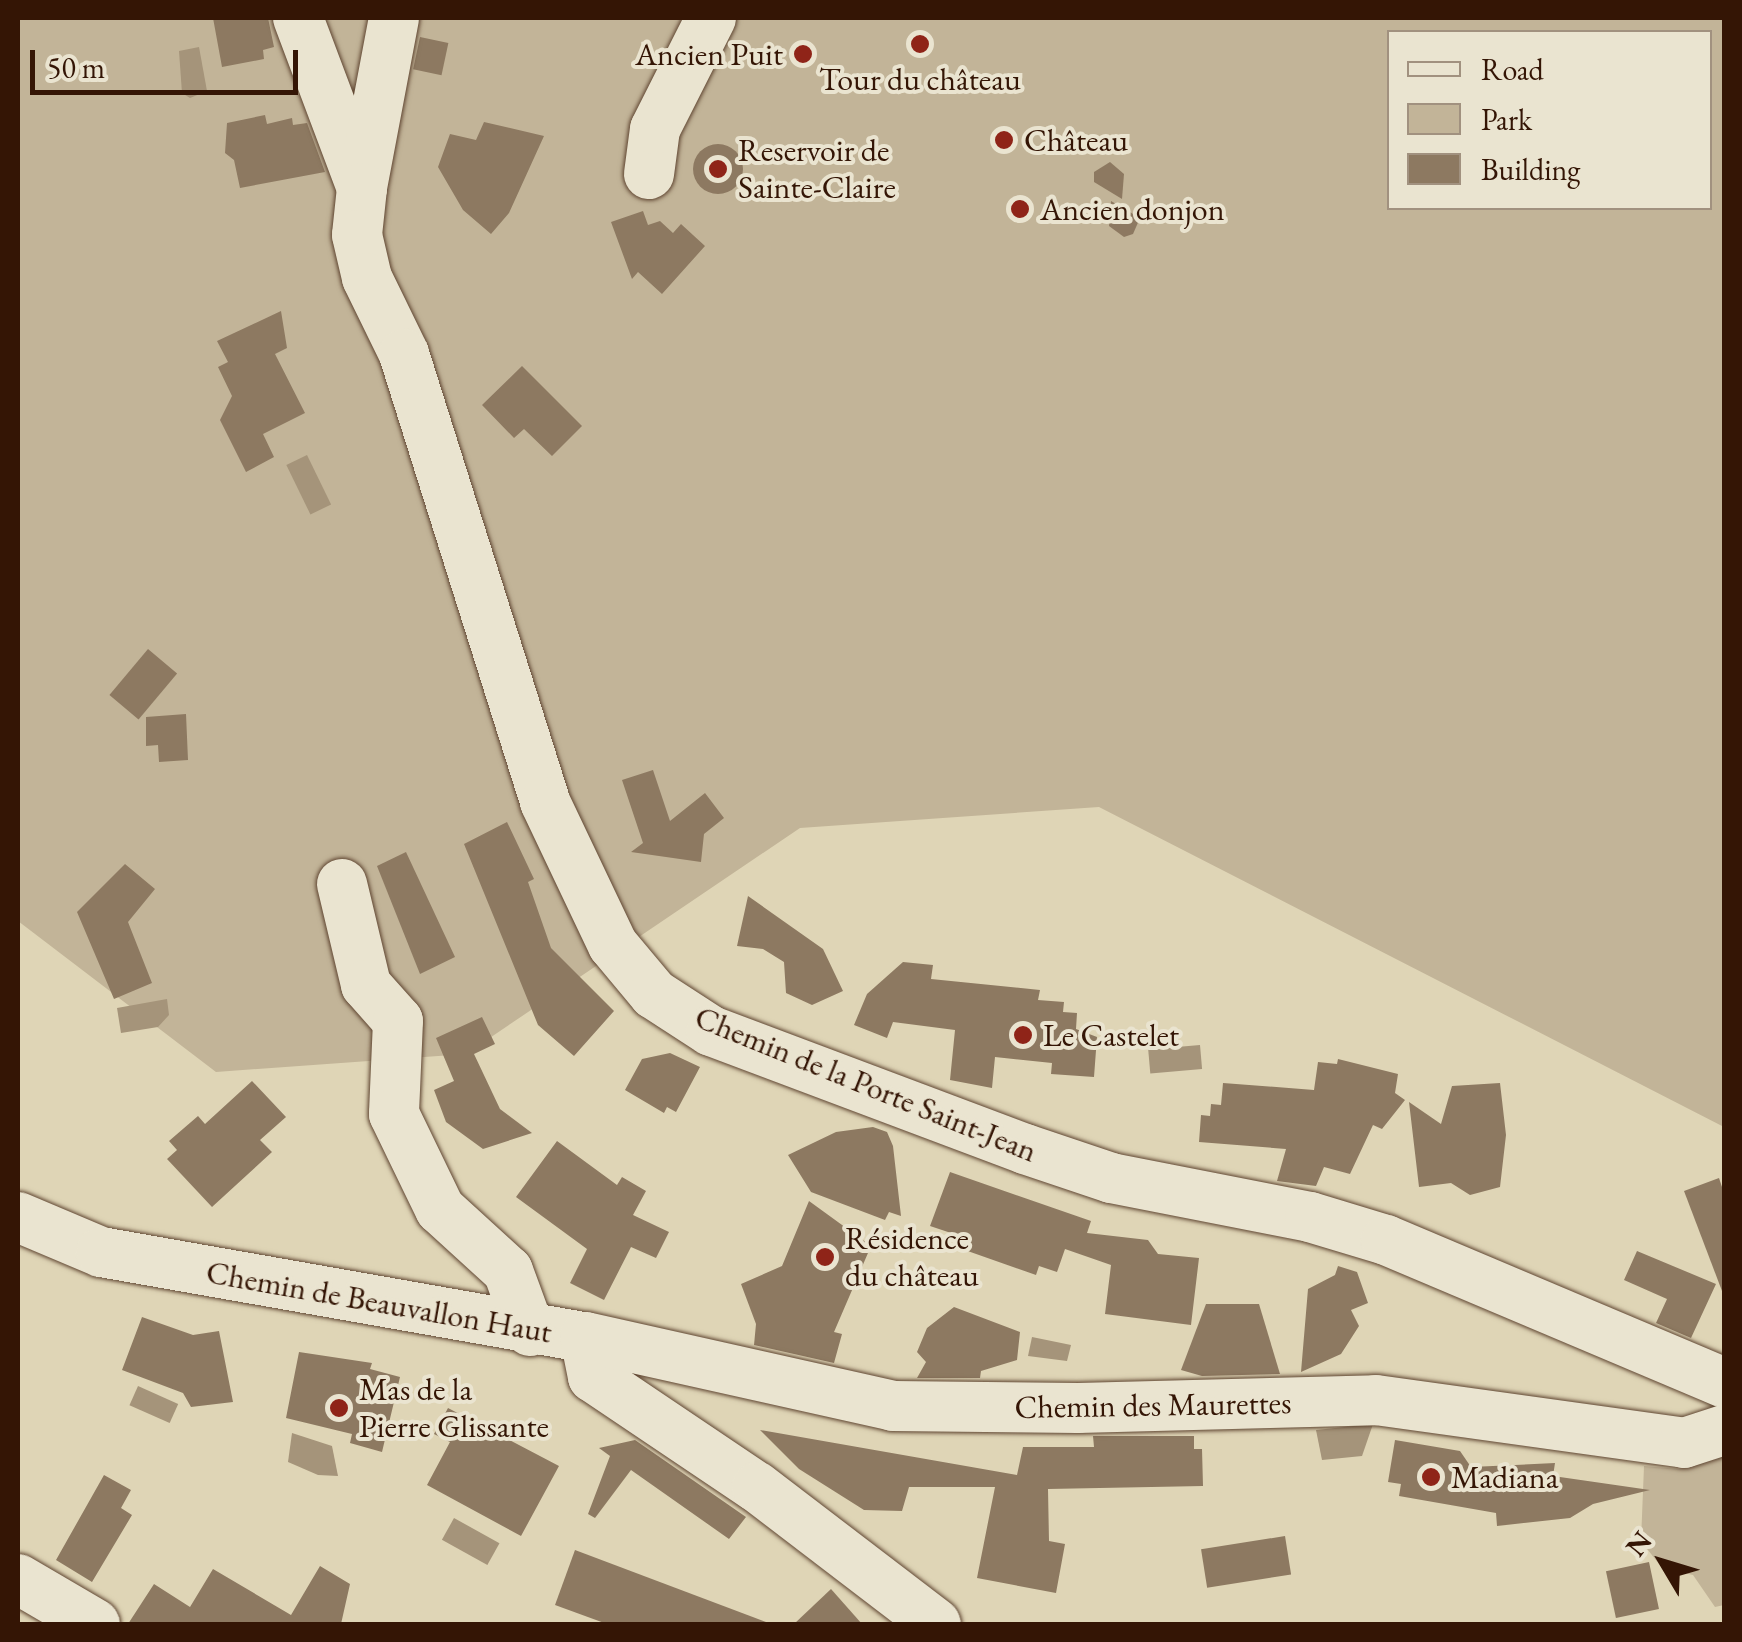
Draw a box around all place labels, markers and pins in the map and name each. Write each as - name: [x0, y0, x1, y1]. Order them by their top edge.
- marker: Tour du château: [909, 33, 931, 55]
- place label: Ancien Puit: [635, 35, 783, 73]
- marker: Ancien Puit: [792, 43, 814, 65]
- place label: Tour du château: [819, 60, 1021, 98]
- place label: Château: [1024, 121, 1128, 159]
- marker: Château: [993, 129, 1015, 151]
- place label: Reservoir de Sainte-Claire: [738, 132, 896, 207]
- marker: Reservoir de Sainte-Claire: [707, 158, 729, 180]
- place label: Ancien donjon: [1040, 190, 1225, 228]
- marker: Ancien donjon: [1009, 198, 1031, 220]
- place label: Le Castelet: [1043, 1016, 1179, 1054]
- marker: Le Castelet: [1012, 1024, 1034, 1046]
- place label: Résidence du château: [845, 1220, 979, 1295]
- marker: Résidence du château: [814, 1246, 836, 1268]
- place label: Mas de la Pierre Glissante: [359, 1371, 549, 1446]
- marker: Mas de la Pierre Glissante: [328, 1397, 350, 1419]
- place label: Madiana: [1451, 1458, 1558, 1496]
- marker: Madiana: [1420, 1466, 1442, 1488]

